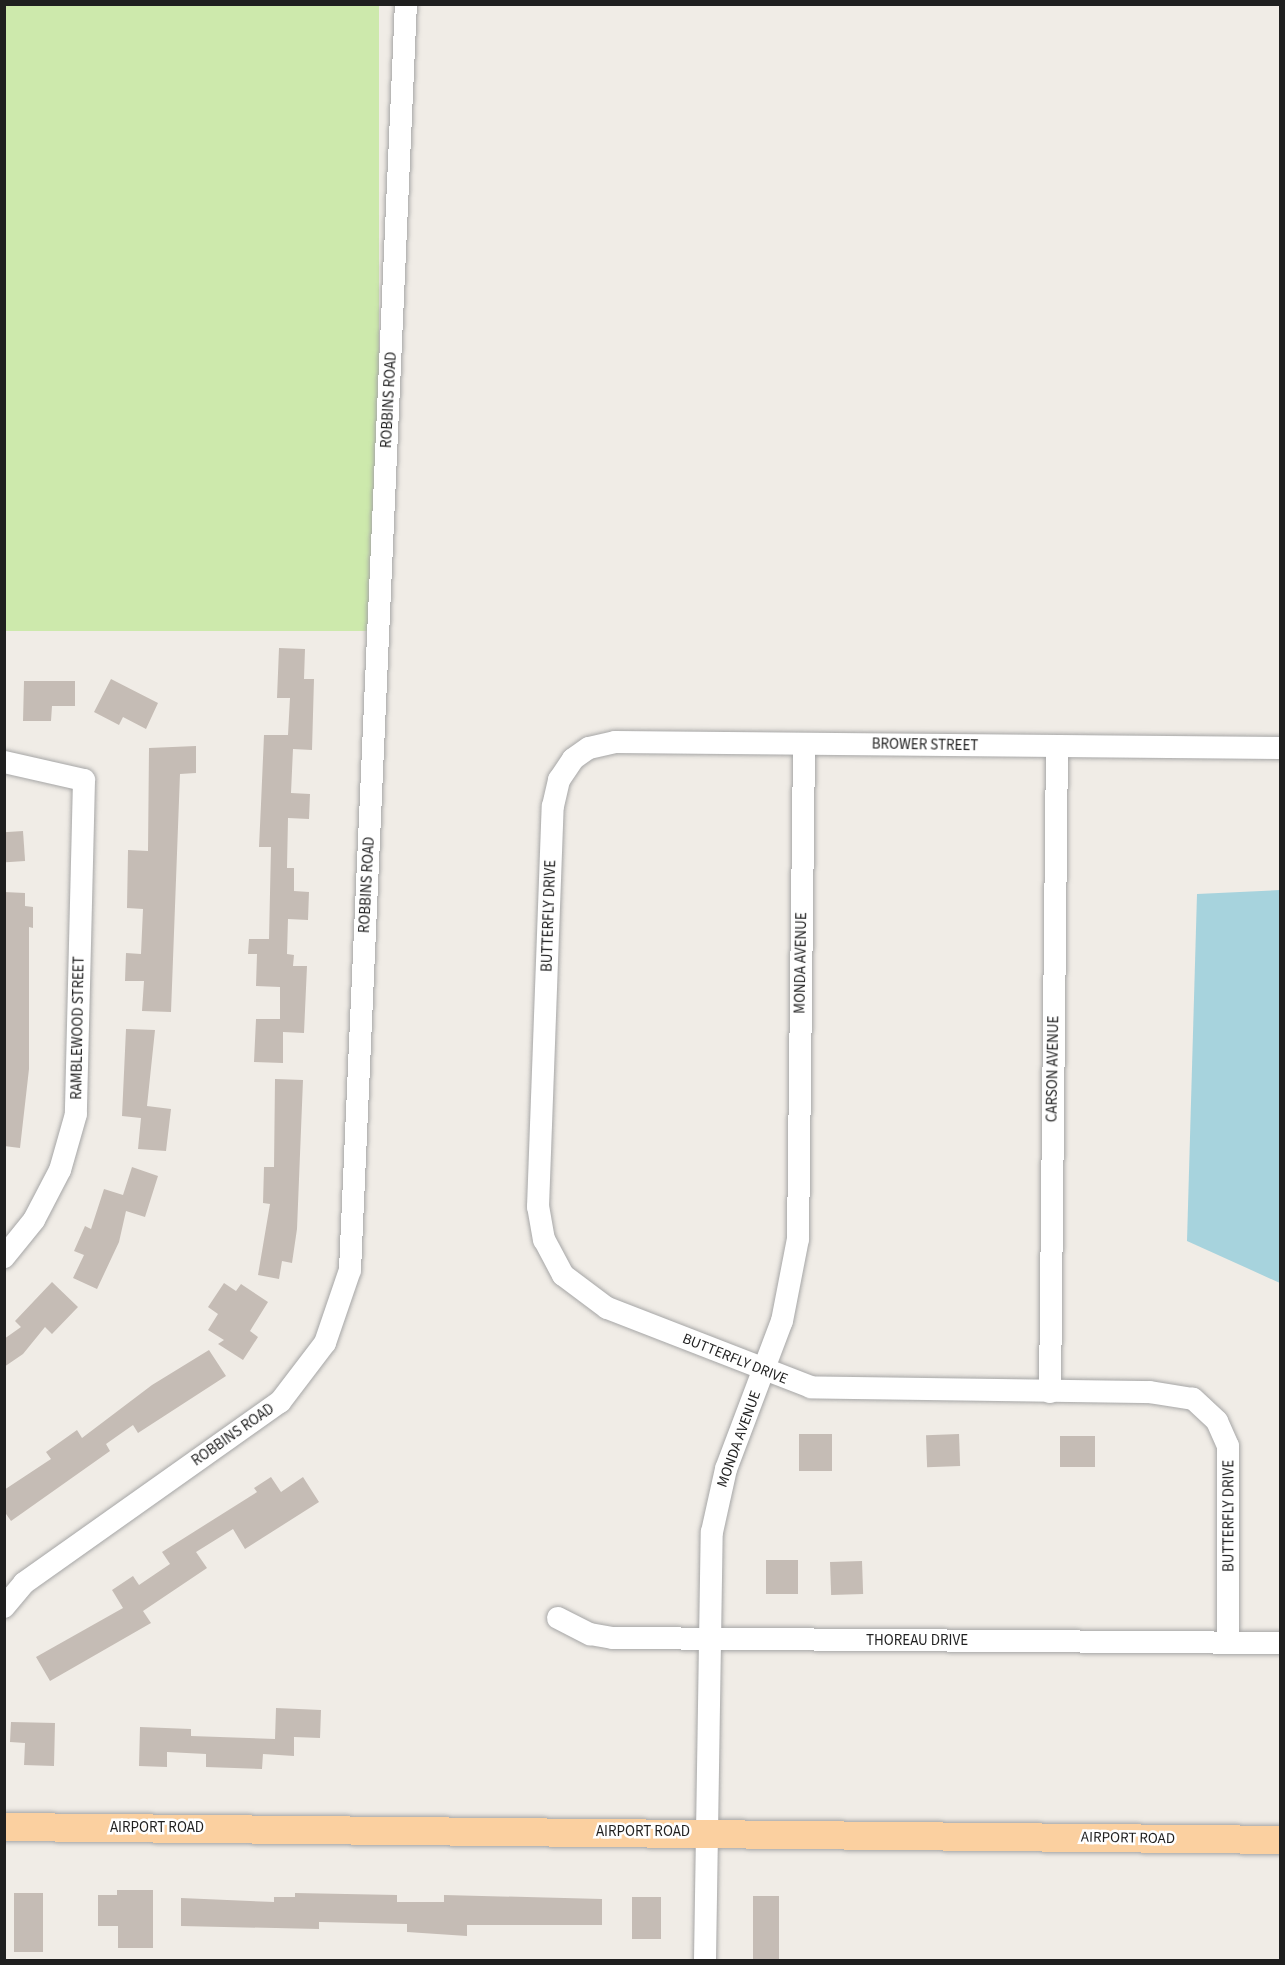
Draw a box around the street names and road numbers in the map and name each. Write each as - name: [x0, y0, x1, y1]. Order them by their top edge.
- street label: ROBBINS ROAD: [377, 351, 401, 449]
- street label: BROWER STREET: [872, 735, 978, 755]
- street label: ROBBINS ROAD: [355, 836, 379, 934]
- street label: BUTTERFLY DRIVE: [538, 860, 560, 972]
- street label: MONDA AVENUE: [791, 912, 811, 1014]
- street label: RAMBLEWOOD STREET: [68, 956, 88, 1100]
- street label: CARSON AVENUE: [1043, 1016, 1063, 1122]
- street label: BUTTERFLY DRIVE: [680, 1330, 790, 1388]
- street label: MONDA AVENUE: [713, 1388, 765, 1490]
- street label: ROBBINS ROAD: [188, 1400, 278, 1470]
- street label: BUTTERFLY DRIVE: [1220, 1460, 1238, 1572]
- street label: THOREAU DRIVE: [866, 1632, 968, 1650]
- street label: AIRPORT ROAD: [110, 1819, 204, 1837]
- street label: AIRPORT ROAD: [596, 1823, 690, 1841]
- street label: AIRPORT ROAD: [1081, 1828, 1175, 1848]

